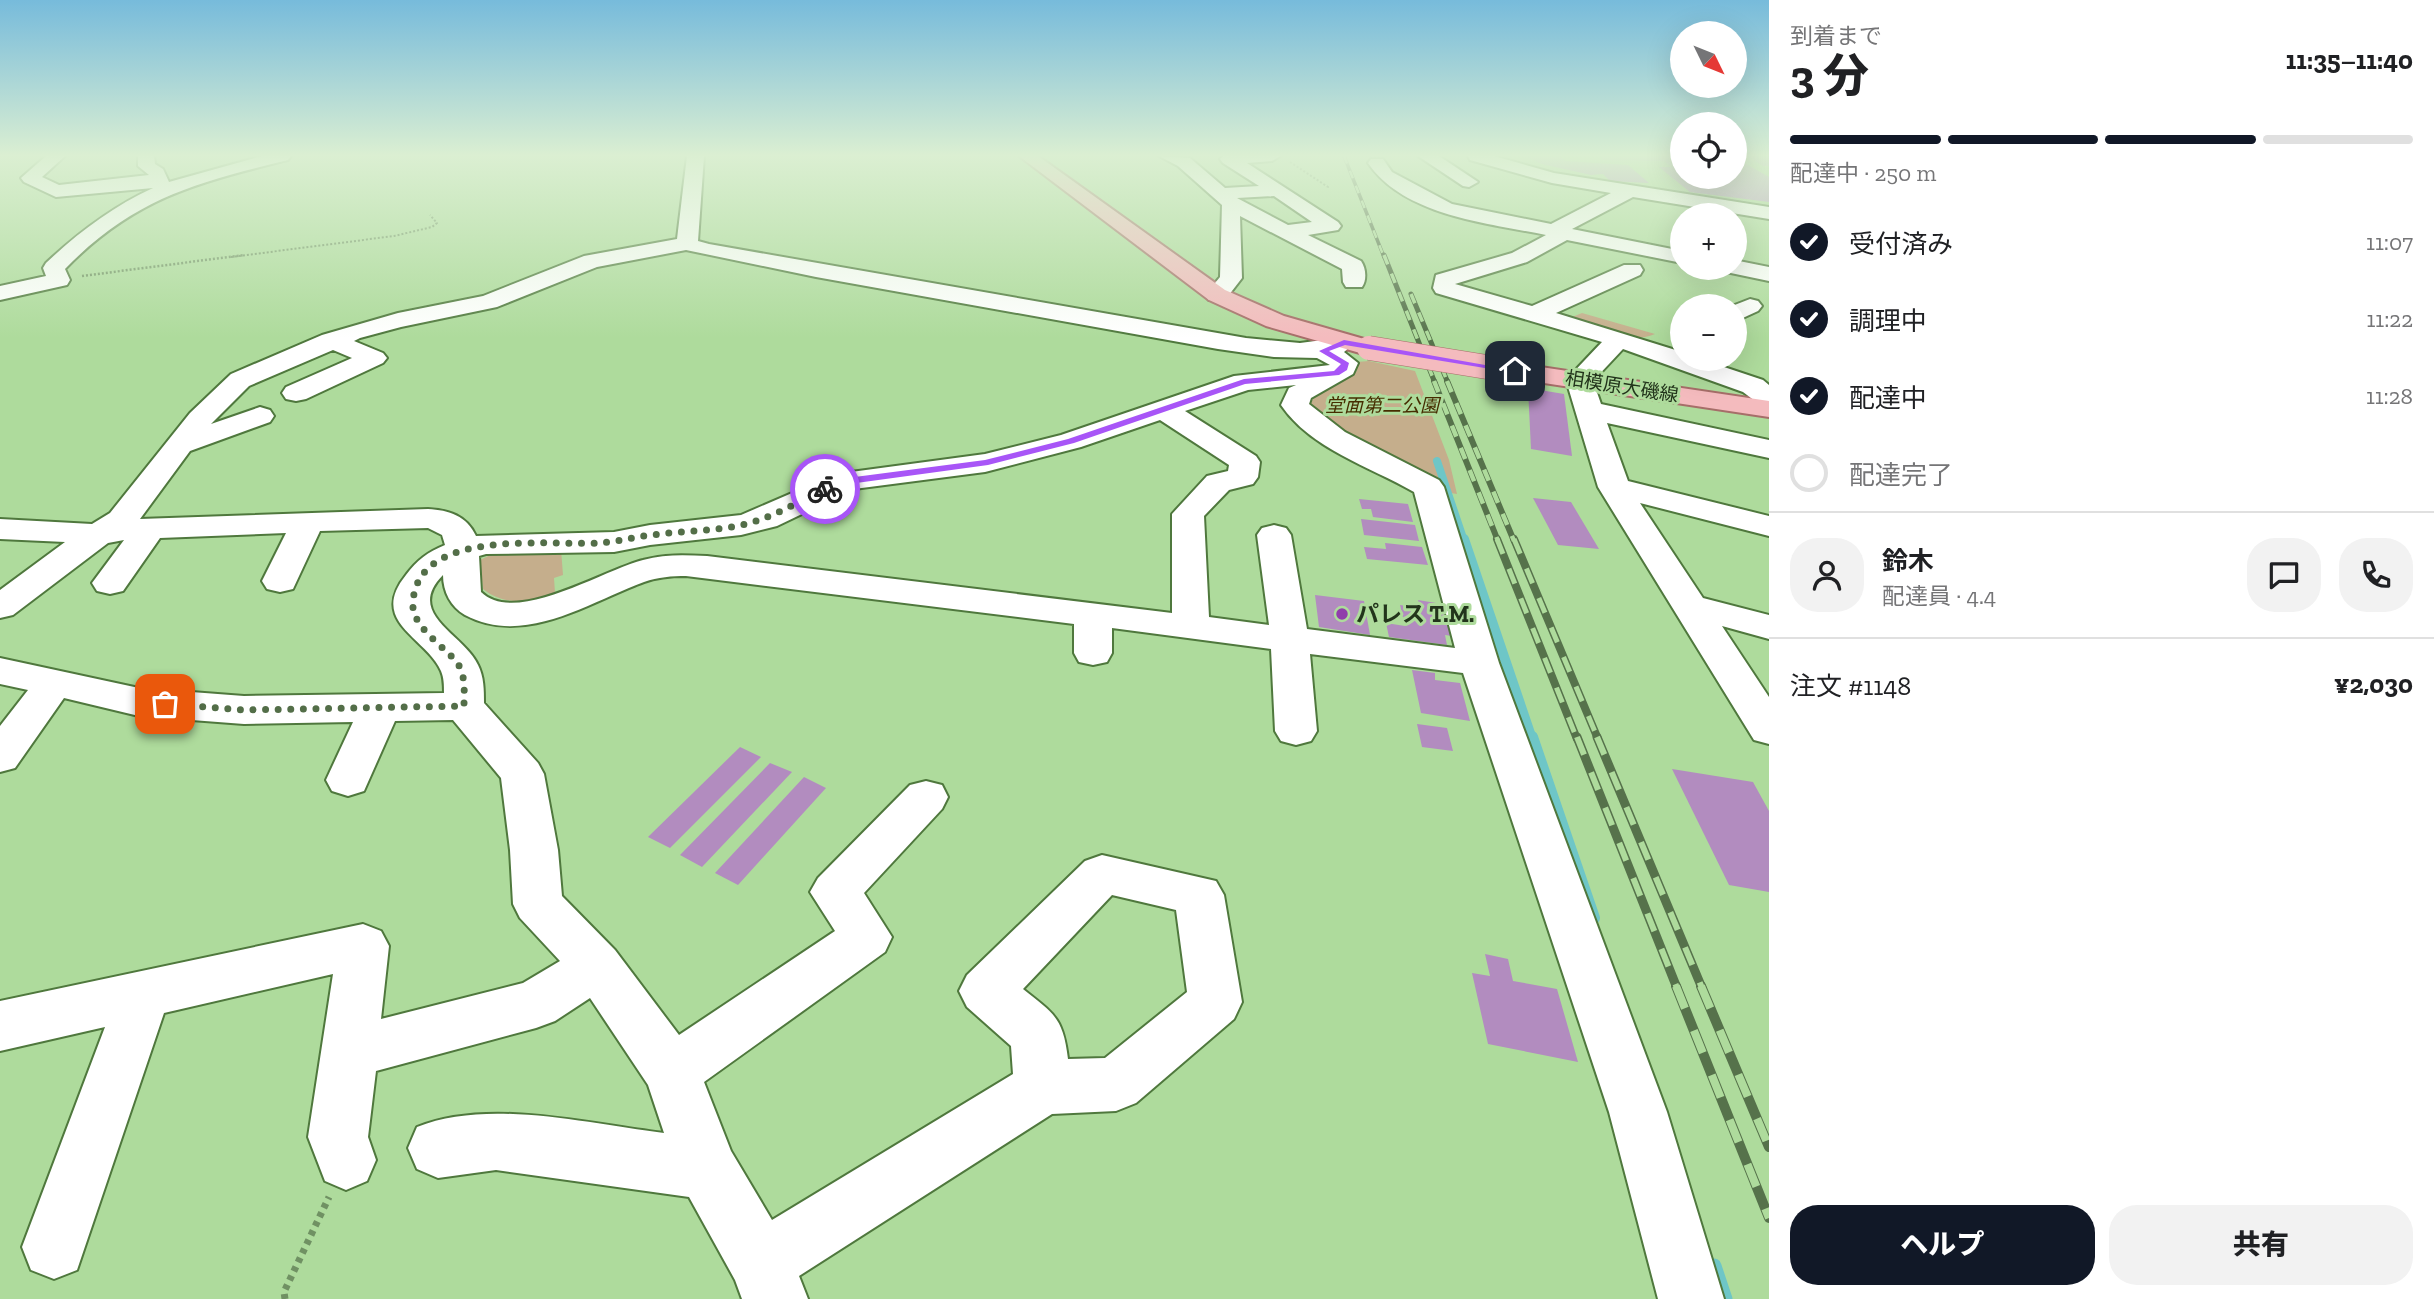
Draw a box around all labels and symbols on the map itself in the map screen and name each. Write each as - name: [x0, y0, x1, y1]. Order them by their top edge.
- north arrow: [1670, 21, 1746, 98]
- pin: [1485, 341, 1545, 401]
- street label: 相模原大磯線: [1564, 366, 1680, 407]
- park label: 堂面第二公園: [1325, 394, 1442, 417]
- courier: [790, 454, 860, 524]
- place label: パレス T.M.: [1356, 600, 1474, 628]
- marker: パレス T.M.: [1334, 606, 1350, 622]
- pin: [135, 674, 195, 734]

